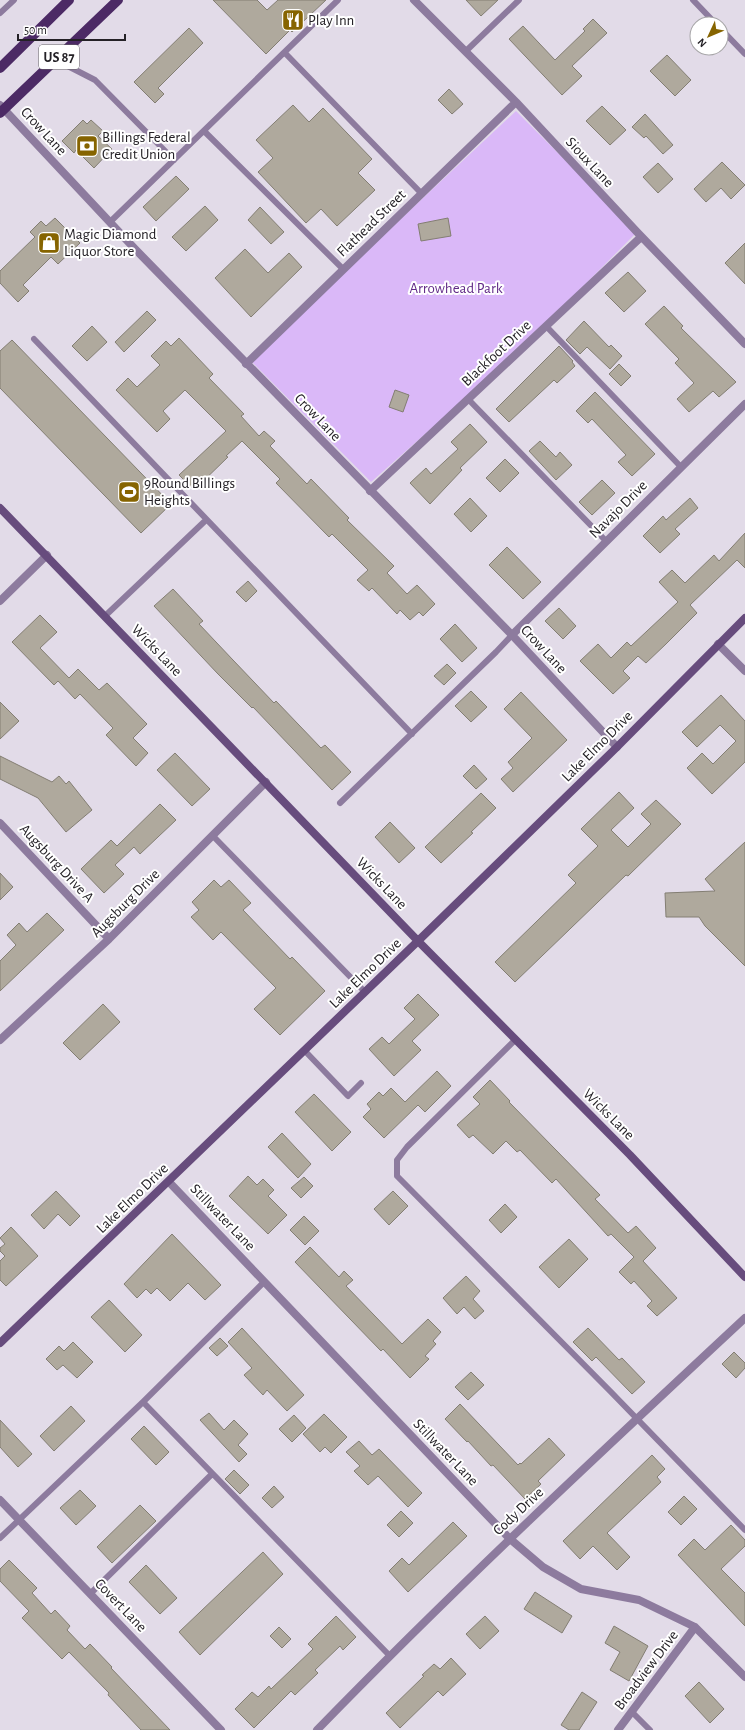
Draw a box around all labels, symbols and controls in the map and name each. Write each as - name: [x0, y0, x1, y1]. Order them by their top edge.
- restaurant icon: Play Inn: [280, 7, 306, 33]
- place label: Play Inn: [308, 13, 354, 28]
- scale bar: [18, 16, 125, 42]
- north arrow: [689, 16, 729, 56]
- text: 50 m: [24, 24, 47, 36]
- text: N: [696, 36, 709, 49]
- road number: US 87: [39, 45, 79, 69]
- street label: Crow Lane: [18, 104, 70, 158]
- place label: Billings Federal Credit Union: [102, 130, 191, 162]
- bank icon: Billings Federal Credit Union: [74, 133, 100, 159]
- street label: Sioux Lane: [563, 134, 616, 190]
- street label: Flathead Street: [334, 187, 409, 260]
- place label: Magic Diamond Liquor Store: [64, 227, 157, 259]
- shop icon: Magic Diamond Liquor Store: [36, 230, 62, 256]
- park label: Arrowhead Park: [409, 281, 503, 296]
- street label: Blackfoot Drive: [459, 318, 534, 389]
- street label: Crow Lane: [291, 391, 344, 444]
- place label: 9Round Billings Heights: [144, 476, 235, 508]
- street label: Navajo Drive: [587, 478, 650, 541]
- sports icon: 9Round Billings Heights: [116, 479, 142, 505]
- street label: Wicks Lane: [129, 622, 185, 679]
- street label: Crow Lane: [518, 622, 570, 676]
- street label: Lake Elmo Drive: [559, 708, 636, 785]
- street label: Augsburg Drive A: [17, 821, 97, 906]
- street label: Wicks Lane: [354, 855, 410, 912]
- street label: Augsburg Drive: [88, 866, 163, 940]
- street label: Lake Elmo Drive: [327, 936, 404, 1011]
- street label: Wicks Lane: [580, 1086, 637, 1143]
- street label: Lake Elmo Drive: [94, 1161, 171, 1236]
- street label: Stillwater Lane: [187, 1181, 258, 1254]
- street label: Stillwater Lane: [410, 1416, 481, 1489]
- street label: Cody Drive: [490, 1484, 546, 1538]
- street label: Covert Lane: [92, 1576, 150, 1635]
- street label: Broadview Drive: [612, 1628, 681, 1713]

